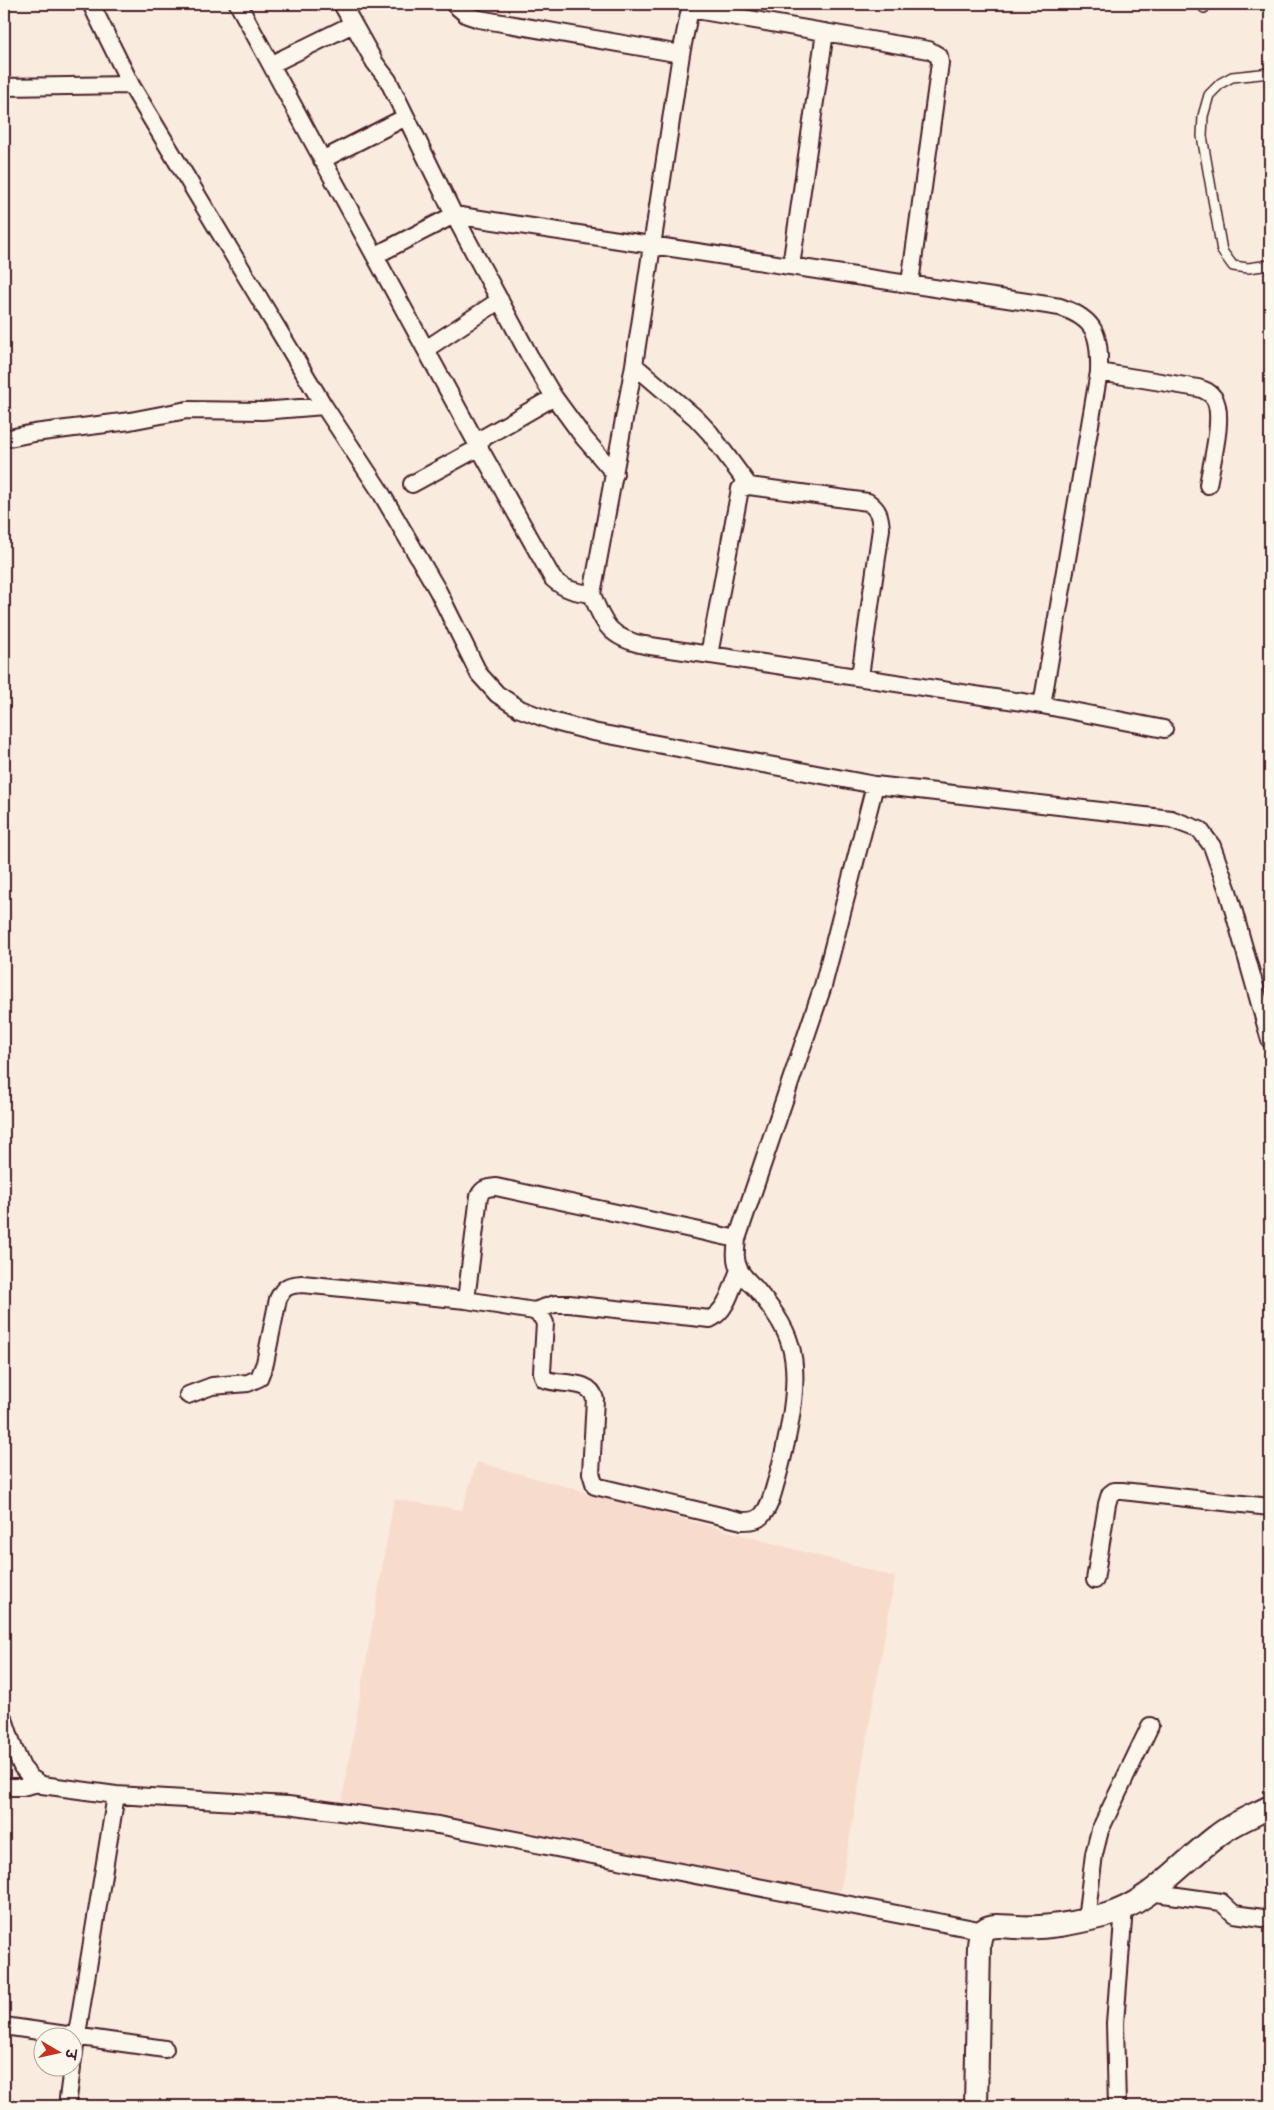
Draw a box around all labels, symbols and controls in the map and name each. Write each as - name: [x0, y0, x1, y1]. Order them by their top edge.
- north arrow: [32, 2028, 82, 2078]
- text: उ: [60, 2046, 80, 2062]

